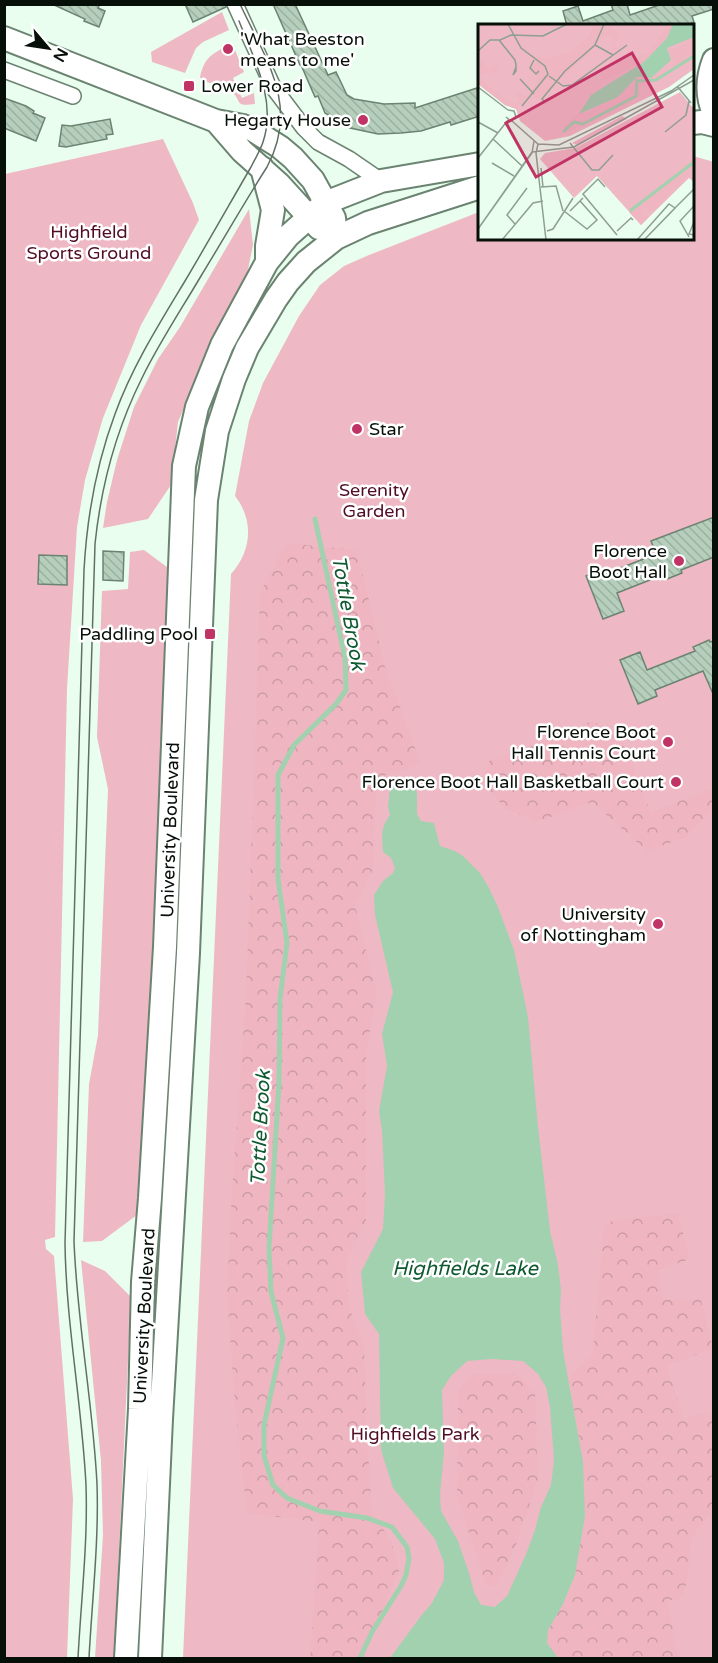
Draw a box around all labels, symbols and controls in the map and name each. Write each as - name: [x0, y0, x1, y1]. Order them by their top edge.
- north arrow: [18, 18, 78, 78]
- inset map: [478, 24, 694, 240]
- place label: 'What Beeston means to me': [240, 28, 365, 71]
- marker: 'What Beeston means to me': [221, 42, 235, 56]
- text: N: [48, 44, 72, 65]
- place label: Lower Road: [201, 75, 303, 97]
- marker: Lower Road: [182, 79, 196, 93]
- place label: Hegarty House: [224, 109, 351, 131]
- marker: Hegarty House: [356, 113, 370, 127]
- park label: Highfield Sports Ground: [27, 221, 151, 264]
- place label: Star: [369, 418, 404, 440]
- marker: Star: [350, 422, 364, 436]
- park label: Serenity Garden: [339, 479, 409, 522]
- place label: Florence Boot Hall: [589, 540, 667, 583]
- water label: Tottle Brook: [326, 554, 370, 674]
- marker: Florence Boot Hall: [672, 554, 686, 568]
- place label: Paddling Pool: [79, 623, 198, 645]
- marker: Paddling Pool: [203, 627, 217, 641]
- place label: Florence Boot Hall Tennis Court: [511, 721, 656, 764]
- marker: Florence Boot Hall Tennis Court: [661, 735, 675, 749]
- street label: University Boulevard: [156, 742, 184, 918]
- place label: Florence Boot Hall Basketball Court: [362, 771, 664, 793]
- marker: Florence Boot Hall Basketball Court: [669, 775, 683, 789]
- place label: University of Nottingham: [520, 903, 646, 946]
- marker: University of Nottingham: [651, 917, 665, 931]
- water label: Tottle Brook: [246, 1067, 276, 1187]
- street label: University Boulevard: [128, 1228, 160, 1404]
- water label: Highfields Lake: [392, 1257, 540, 1281]
- park label: Highfields Park: [350, 1423, 480, 1445]

